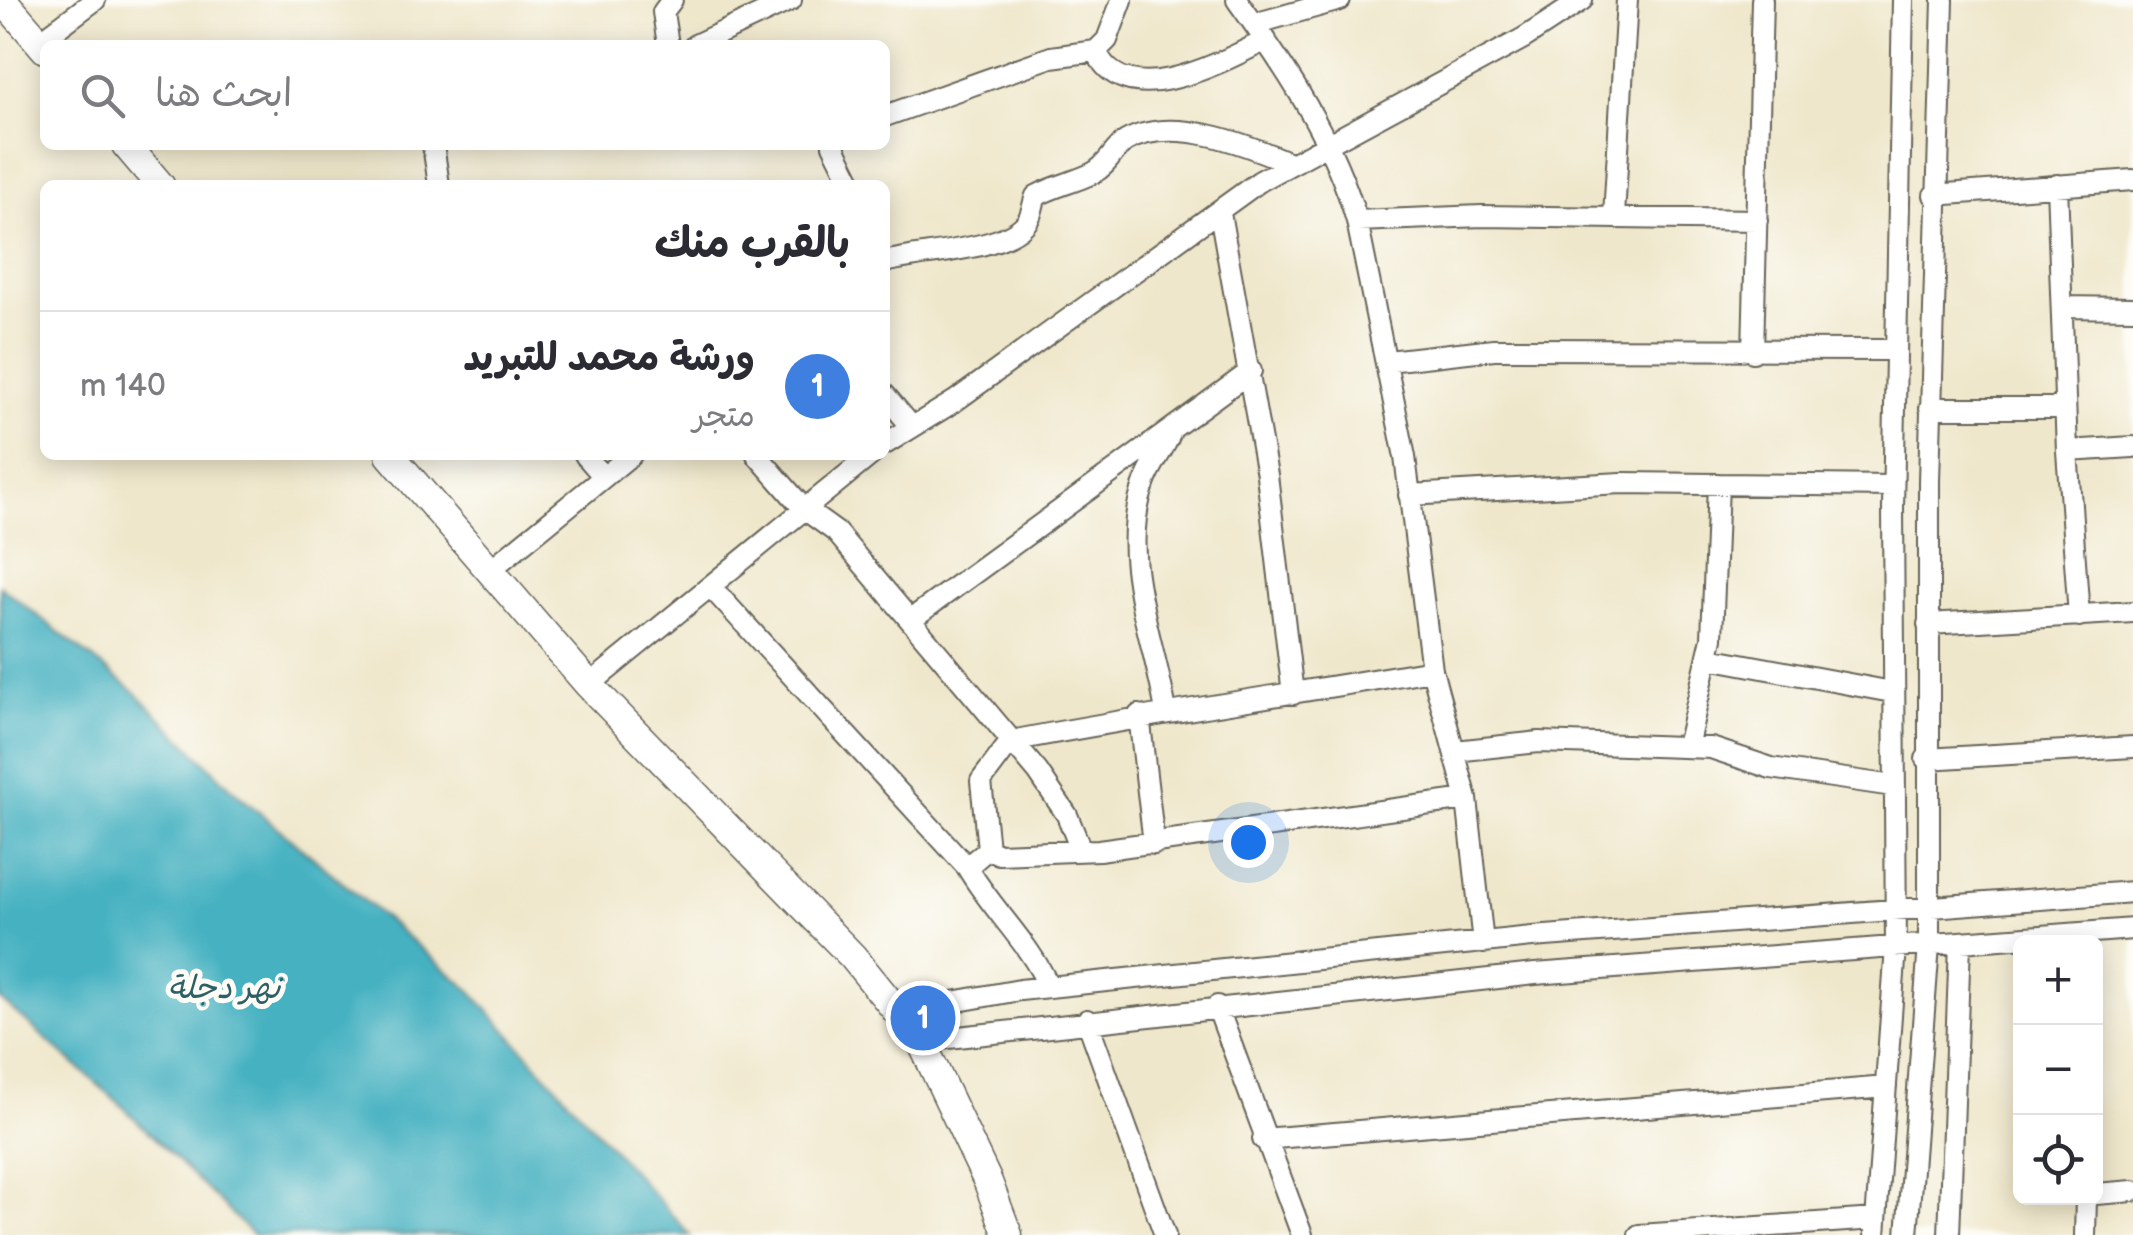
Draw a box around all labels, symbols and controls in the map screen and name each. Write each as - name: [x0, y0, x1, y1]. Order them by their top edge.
- search box: [40, 40, 890, 150]
- icon: search: [75, 68, 130, 123]
- text: ابحث هنا: [155, 72, 292, 117]
- text: بالقرب منك: [654, 219, 850, 270]
- text: ورشة محمد للتبريد: [463, 336, 755, 381]
- text: 140 m: [80, 367, 166, 406]
- text: 1: [811, 367, 824, 406]
- text: متجر: [692, 397, 755, 436]
- your location: [1223, 817, 1274, 868]
- map controls: [2013, 935, 2103, 1205]
- button: +: [2013, 935, 2103, 1025]
- water label: نهر دجلة: [168, 969, 284, 1008]
- pin: 1: [890, 980, 956, 1056]
- button: −: [2013, 1025, 2103, 1115]
- button: locate: [2013, 1115, 2103, 1205]

